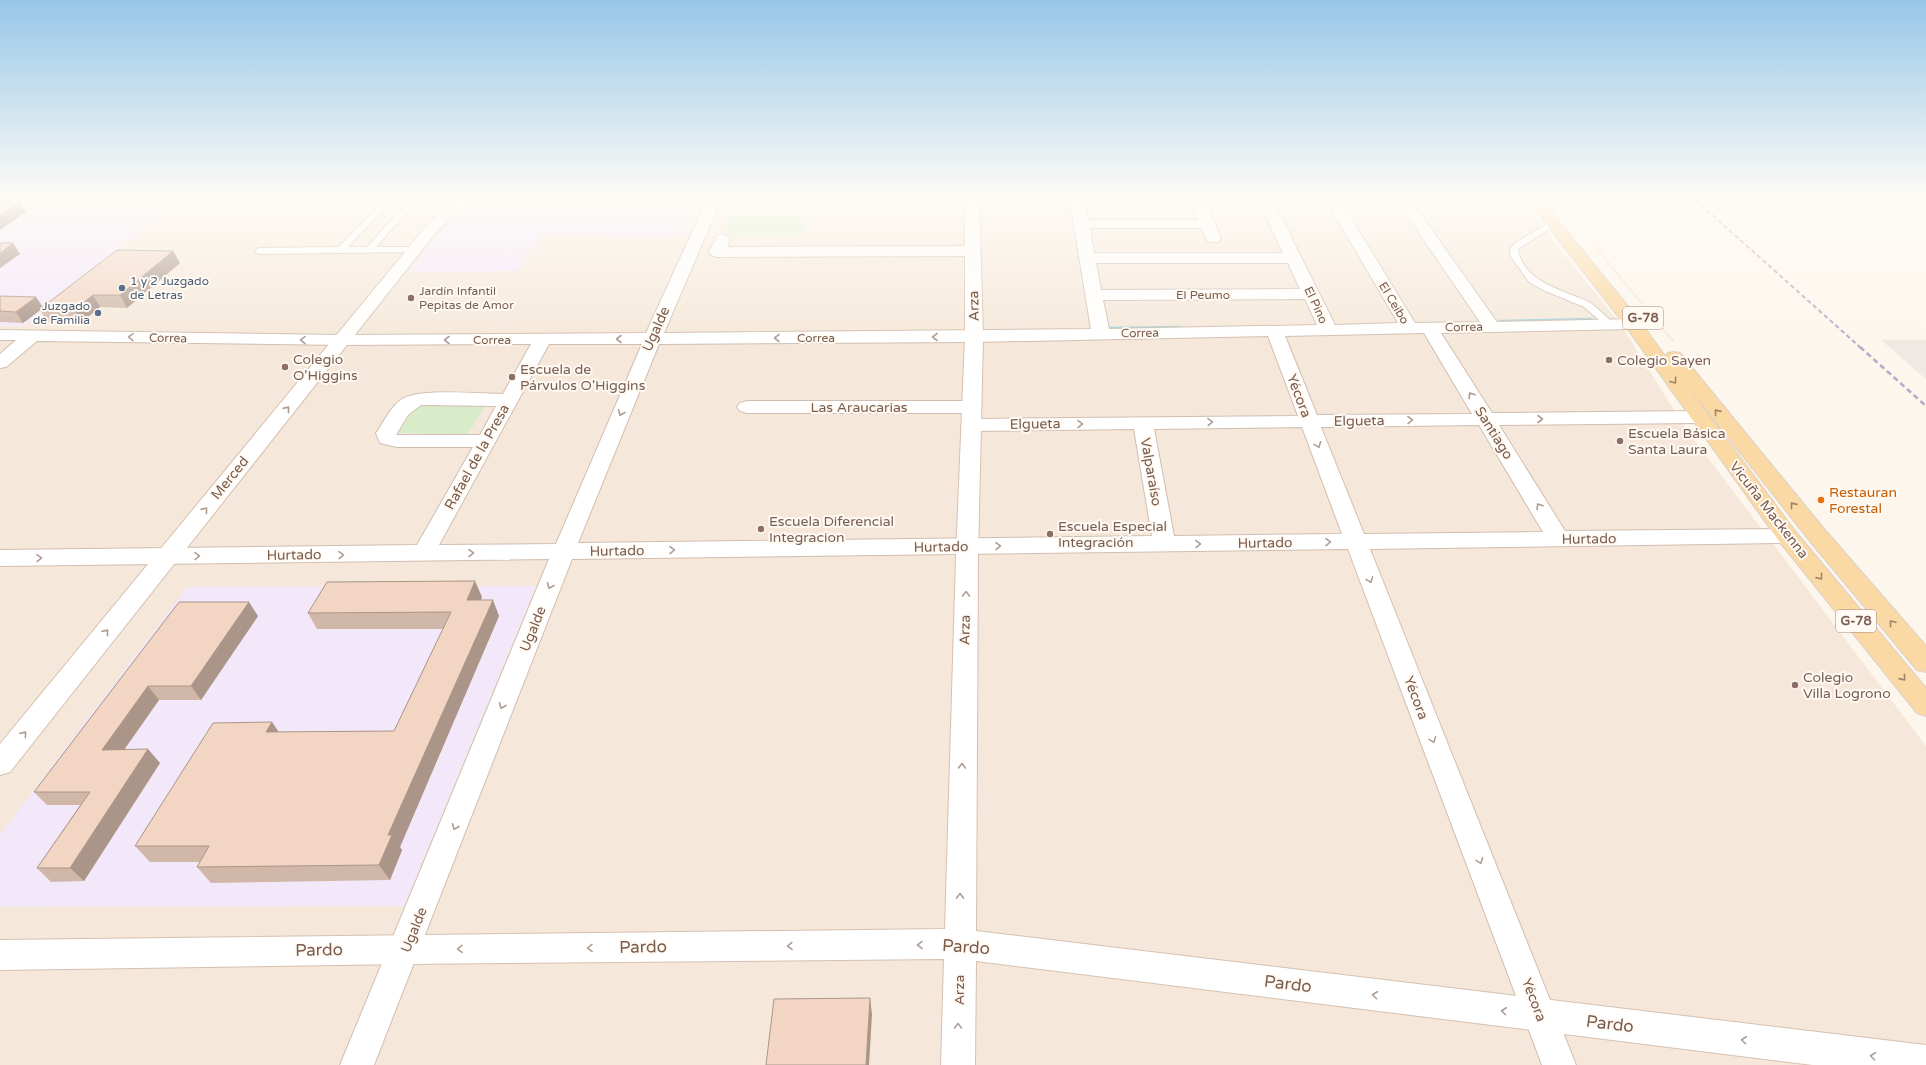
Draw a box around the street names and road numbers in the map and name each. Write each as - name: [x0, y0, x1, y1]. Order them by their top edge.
- street label: El Ceibo: [1376, 279, 1412, 327]
- street label: El Pino: [1301, 284, 1331, 326]
- street label: El Peumo: [1176, 288, 1230, 302]
- street label: Arza: [965, 291, 983, 321]
- street label: Ugalde: [639, 304, 673, 354]
- road number: G-78: [1623, 307, 1663, 329]
- street label: Correa: [1445, 320, 1483, 334]
- street label: Correa: [1121, 326, 1159, 340]
- street label: Correa: [149, 331, 187, 345]
- street label: Correa: [797, 331, 835, 345]
- street label: Correa: [473, 333, 511, 347]
- street label: Yécora: [1283, 372, 1315, 420]
- street label: Las Araucarias: [810, 399, 908, 416]
- street label: Rafael de la Presa: [441, 401, 513, 513]
- street label: Santiago: [1471, 404, 1517, 462]
- street label: Elgueta: [1333, 412, 1385, 430]
- street label: Elgueta: [1009, 415, 1061, 433]
- street label: Valparaíso: [1137, 437, 1165, 507]
- street label: Merced: [207, 453, 253, 503]
- street label: Vicuña Mackenna: [1726, 458, 1812, 562]
- street label: Hurtado: [1561, 530, 1617, 548]
- street label: Hurtado: [1237, 534, 1293, 552]
- street label: Hurtado: [913, 538, 969, 556]
- street label: Hurtado: [589, 542, 645, 560]
- street label: Hurtado: [266, 546, 322, 564]
- street label: Ugalde: [516, 604, 550, 654]
- road number: G-78: [1836, 610, 1876, 632]
- street label: Arza: [956, 615, 974, 645]
- street label: Yécora: [1400, 674, 1432, 722]
- street label: Ugalde: [397, 905, 431, 955]
- street label: Pardo: [941, 935, 991, 959]
- street label: Pardo: [619, 936, 667, 958]
- street label: Pardo: [295, 939, 343, 961]
- street label: Pardo: [1263, 971, 1313, 997]
- street label: Arza: [951, 975, 968, 1005]
- street label: Yécora: [1518, 976, 1550, 1024]
- street label: Pardo: [1585, 1011, 1635, 1037]

